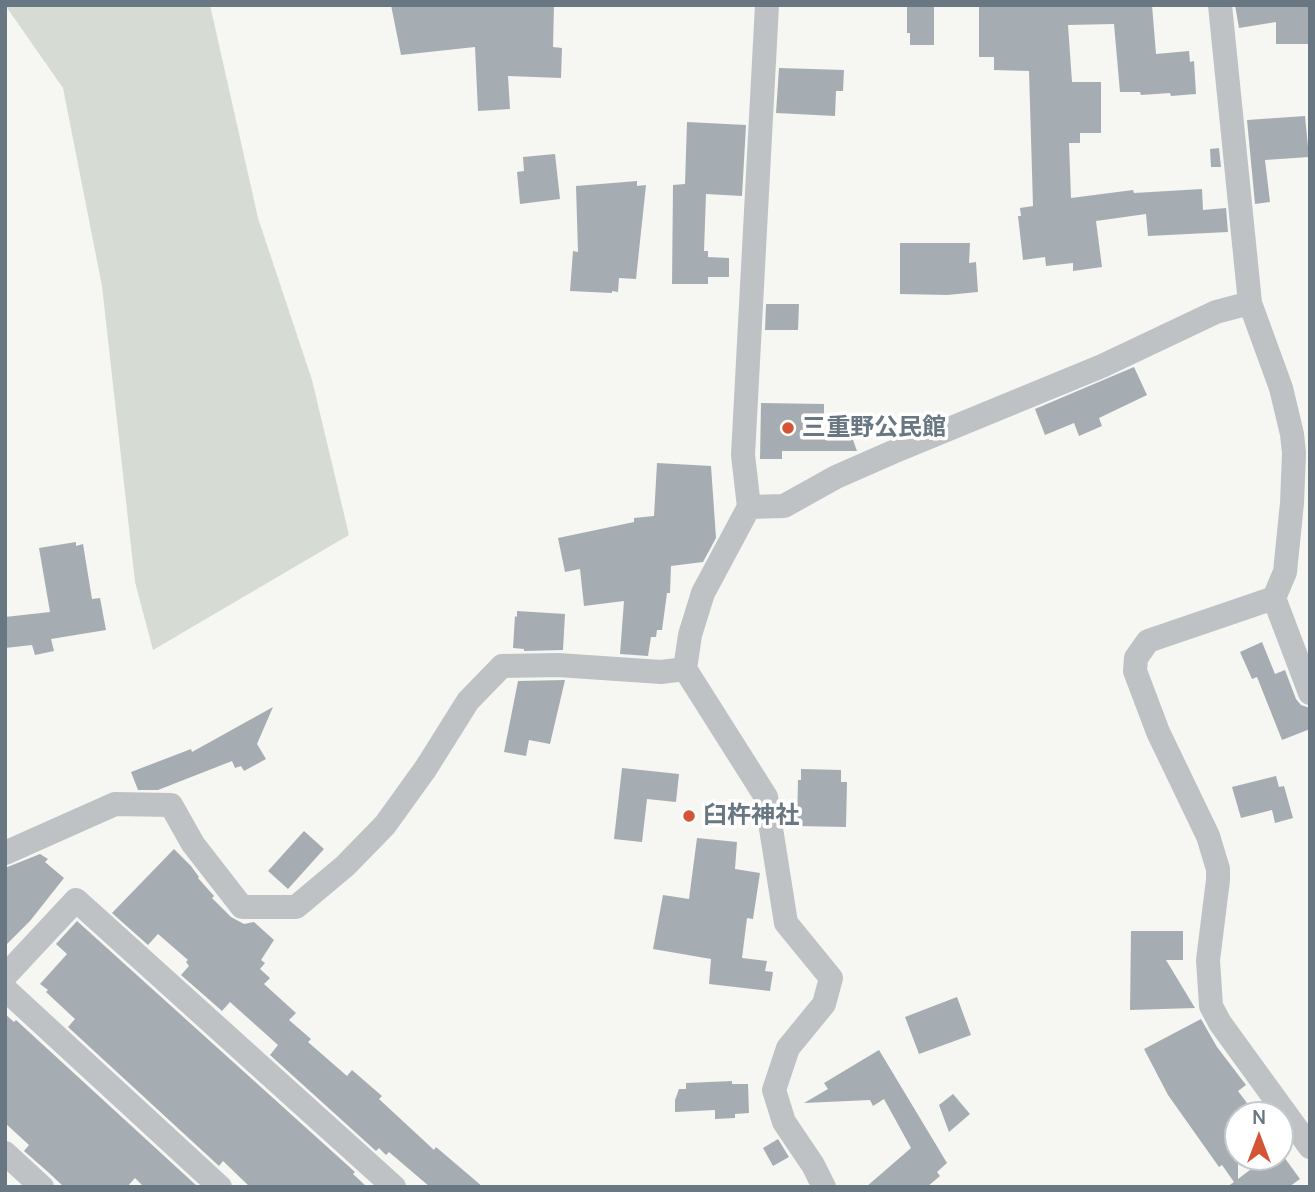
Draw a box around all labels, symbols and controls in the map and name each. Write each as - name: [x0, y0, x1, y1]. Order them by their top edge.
- place label: 三重野公民館: [802, 414, 946, 442]
- marker: 三重野公民館: [780, 420, 796, 436]
- place label: 臼杵神社: [703, 802, 799, 830]
- marker: 臼杵神社: [681, 808, 697, 824]
- north arrow: [1224, 1101, 1294, 1171]
- text: N: [1252, 1104, 1266, 1130]

